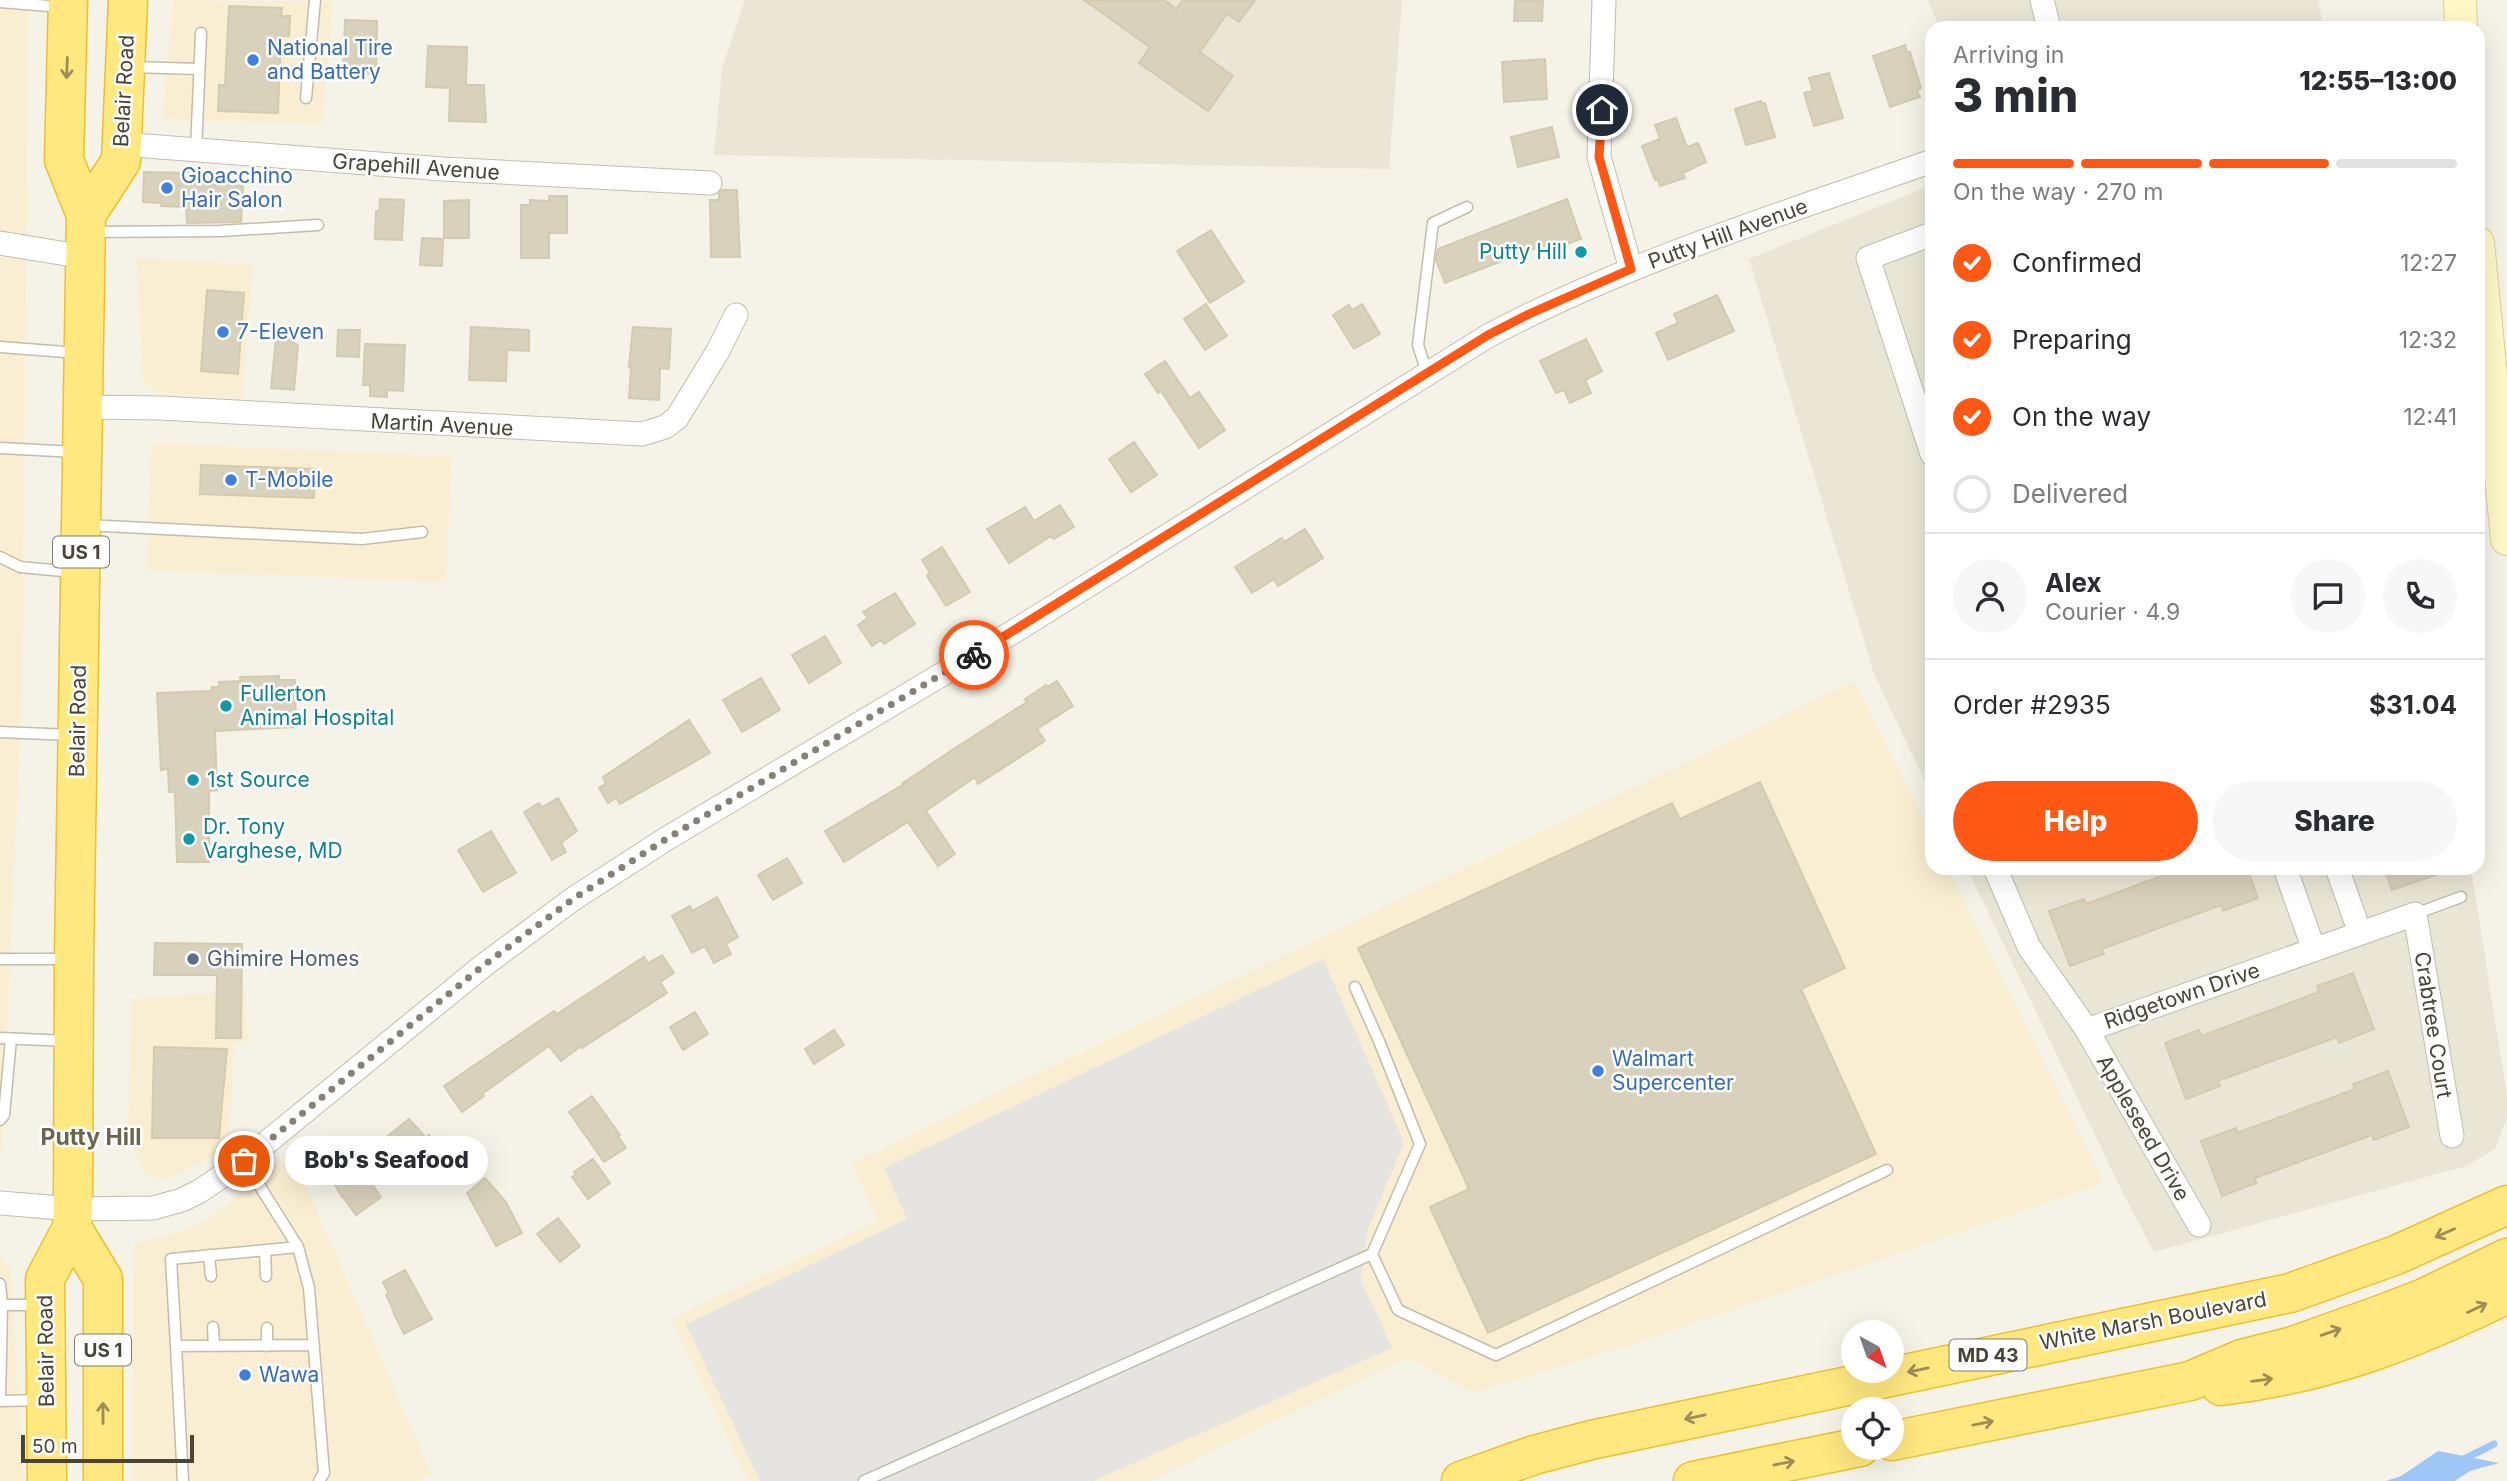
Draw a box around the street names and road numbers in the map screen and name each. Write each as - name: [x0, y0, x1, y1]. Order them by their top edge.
- street label: Belair Road: [108, 34, 139, 148]
- street label: Grapehill Avenue: [331, 148, 501, 185]
- street label: Putty Hill Avenue: [1645, 193, 1811, 274]
- street label: Martin Avenue: [370, 408, 514, 441]
- road number: US 1: [53, 537, 109, 568]
- street label: Belair Road: [64, 665, 91, 777]
- street label: Crabtree Court: [2410, 950, 2457, 1100]
- street label: Ridgetown Drive: [2101, 957, 2263, 1034]
- street label: Appleseed Drive: [2092, 1050, 2195, 1205]
- street label: White Marsh Boulevard: [2037, 1286, 2269, 1355]
- street label: Belair Road: [32, 1295, 59, 1407]
- road number: US 1: [75, 1334, 131, 1366]
- road number: MD 43: [1950, 1340, 2026, 1371]

